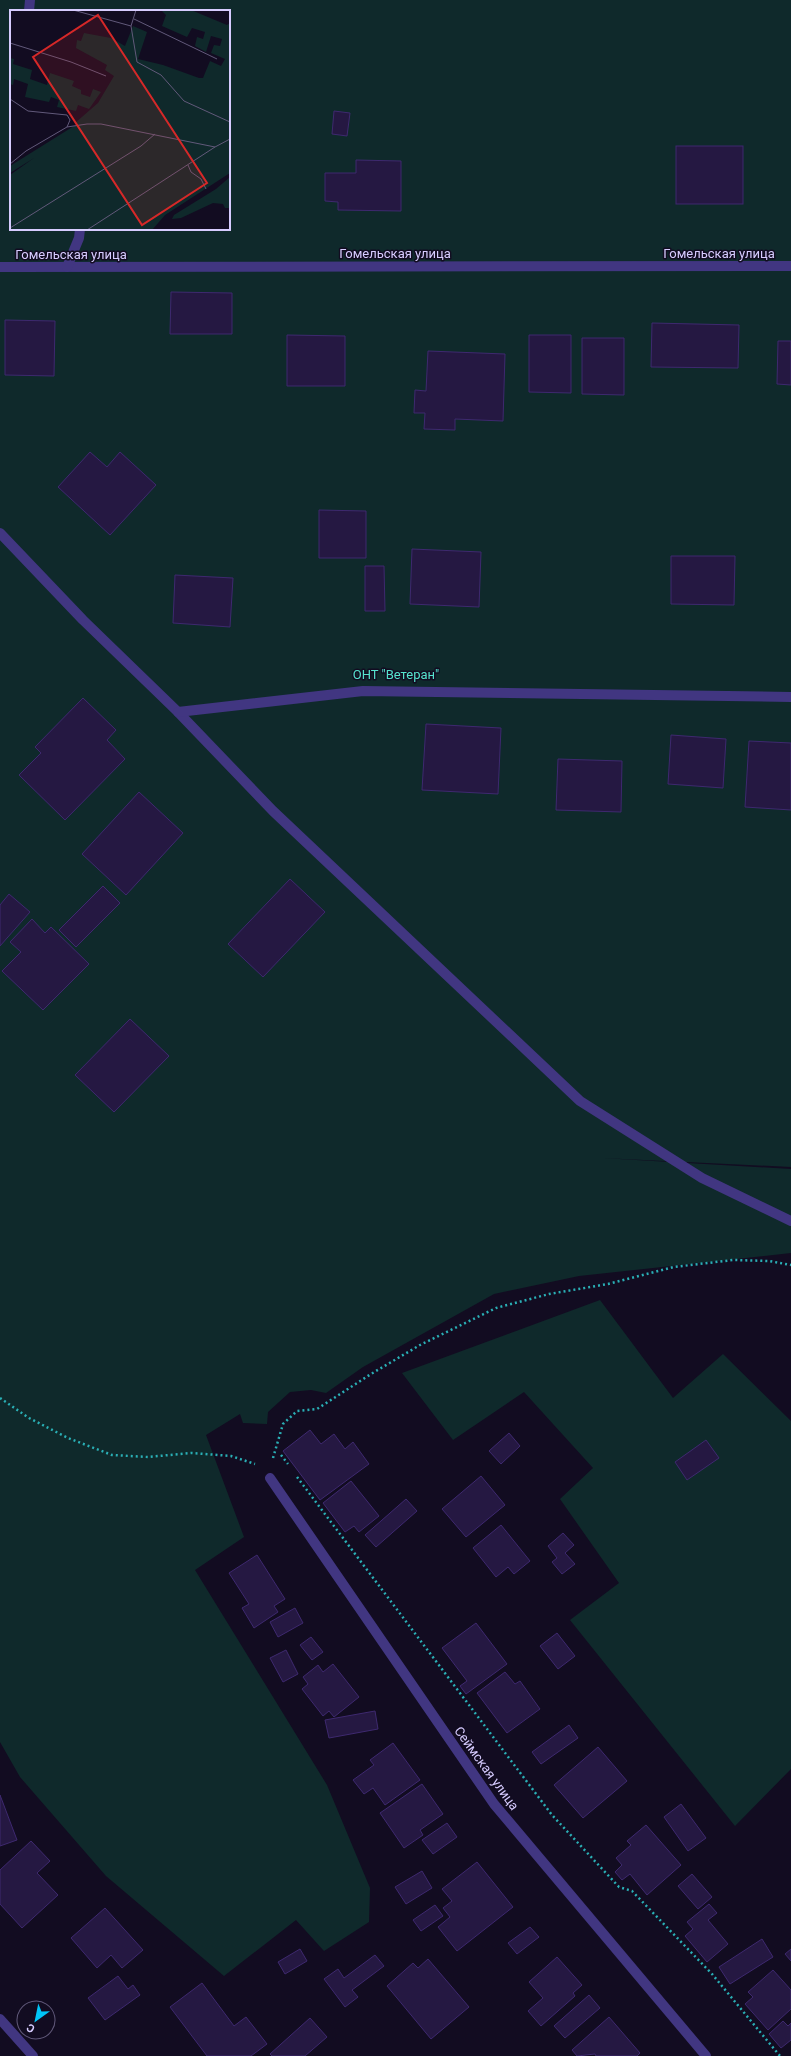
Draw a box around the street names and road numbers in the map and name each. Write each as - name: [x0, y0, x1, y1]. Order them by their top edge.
- street label: Гомельская улица: [339, 246, 451, 261]
- street label: Гомельская улица: [663, 246, 775, 261]
- street label: Гомельская улица: [15, 247, 127, 262]
- street label: Сеймская улица: [451, 1724, 522, 1813]

